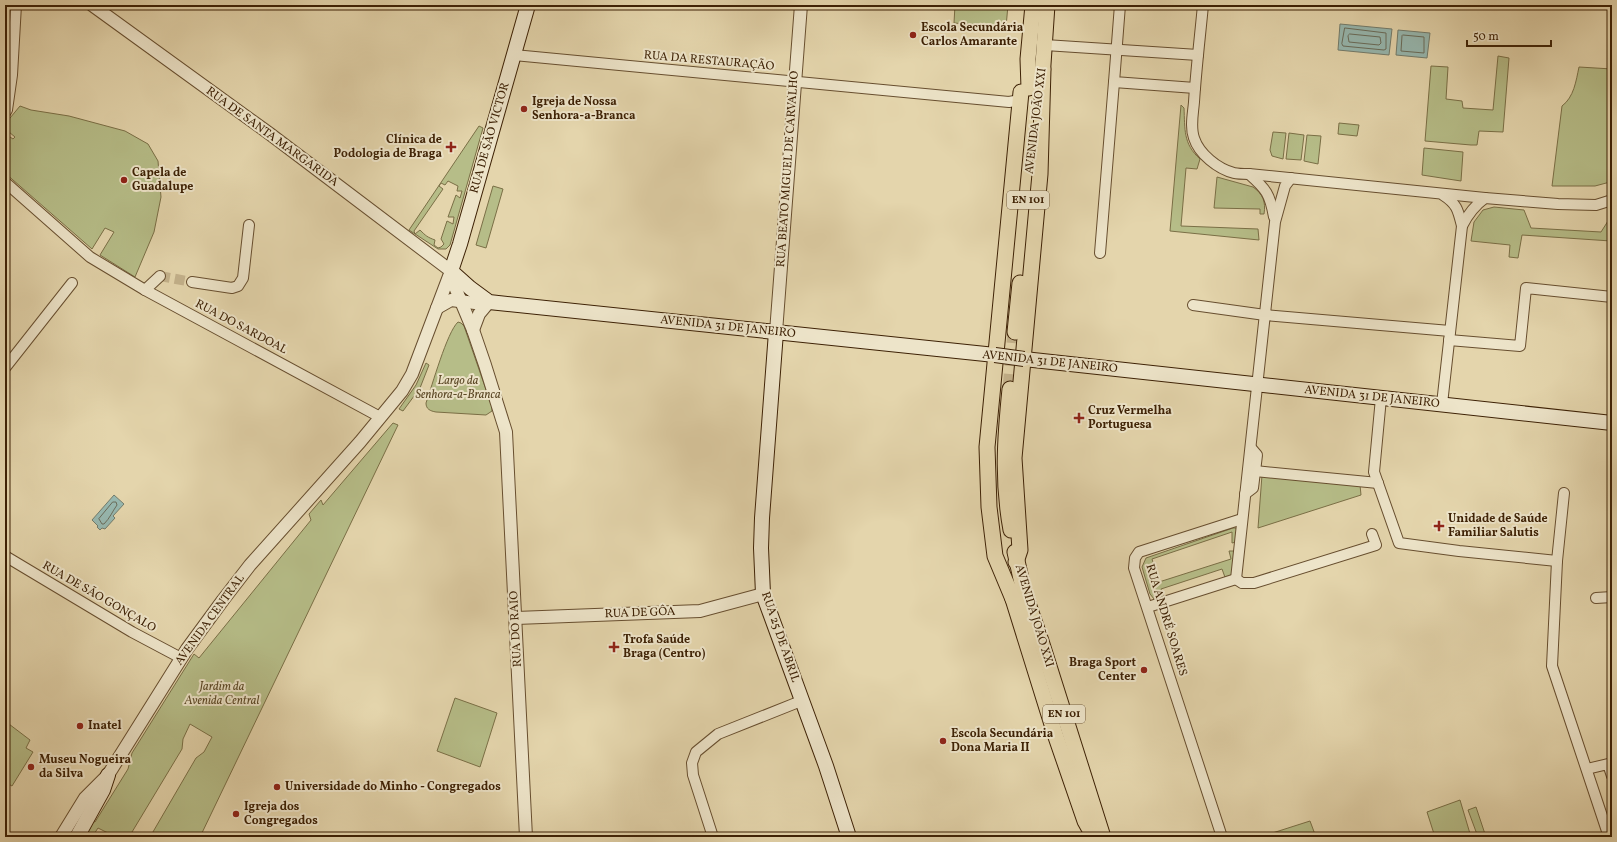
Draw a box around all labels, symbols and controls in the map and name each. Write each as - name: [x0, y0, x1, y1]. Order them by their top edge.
- place label: Escola Secundária Carlos Amarante: [921, 20, 1024, 50]
- scale bar: [1467, 22, 1551, 48]
- text: 50 m: [1473, 29, 1499, 45]
- marker: Escola Secundária Carlos Amarante: [908, 30, 918, 40]
- street label: RUA DA RESTAURAÇÃO: [643, 47, 775, 75]
- street label: AVENIDA JOÃO XXI: [1022, 67, 1050, 175]
- street label: RUA BEATO MIGUEL DE CARVALHO: [773, 70, 803, 268]
- street label: RUA DE SÃO VICTOR: [466, 81, 514, 195]
- street label: RUA DE SANTA MARGARIDA: [203, 83, 342, 191]
- place label: Igreja de Nossa Senhora-a-Branca: [532, 94, 636, 124]
- marker: Igreja de Nossa Senhora-a-Branca: [519, 104, 529, 114]
- place label: Clínica de Podologia de Braga: [334, 132, 442, 162]
- marker: Clínica de Podologia de Braga: [445, 141, 457, 153]
- place label: Capela de Guadalupe: [132, 165, 193, 195]
- marker: Capela de Guadalupe: [119, 175, 129, 185]
- road number: EN 101: [1007, 191, 1049, 209]
- street label: RUA DO SARDOAL: [192, 296, 290, 358]
- street label: AVENIDA 31 DE JANEIRO: [660, 312, 797, 342]
- street label: AVENIDA 31 DE JANEIRO: [982, 347, 1119, 377]
- park label: Largo da Senhora-a-Branca: [415, 373, 501, 403]
- street label: AVENIDA 31 DE JANEIRO: [1304, 382, 1441, 412]
- place label: Cruz Vermelha Portuguesa: [1088, 403, 1172, 433]
- marker: Cruz Vermelha Portuguesa: [1073, 412, 1085, 424]
- place label: Unidade de Saúde Familiar Salutis: [1448, 511, 1548, 541]
- marker: Unidade de Saúde Familiar Salutis: [1433, 520, 1445, 532]
- street label: RUA DE SÃO GONÇALO: [39, 558, 159, 636]
- street label: RUA ANDRÉ SOARES: [1141, 562, 1192, 678]
- street label: AVENIDA JOÃO XXI: [1011, 563, 1057, 669]
- street label: AVENIDA CENTRAL: [172, 571, 249, 669]
- street label: RUA DO RAIO: [506, 590, 526, 668]
- street label: RUA 25 DE ABRIL: [757, 590, 803, 685]
- street label: RUA DE GÔA: [604, 603, 676, 622]
- place label: Trofa Saúde Braga (Centro): [623, 632, 705, 662]
- marker: Trofa Saúde Braga (Centro): [608, 641, 620, 653]
- place label: Braga Sport Center: [1069, 655, 1136, 685]
- marker: Braga Sport Center: [1139, 665, 1149, 675]
- park label: Jardim da Avenida Central: [183, 679, 260, 709]
- road number: EN 101: [1043, 705, 1085, 723]
- place label: Inatel: [88, 718, 122, 734]
- marker: Inatel: [75, 721, 85, 731]
- place label: Escola Secundária Dona Maria II: [951, 726, 1054, 756]
- marker: Escola Secundária Dona Maria II: [938, 736, 948, 746]
- place label: Museu Nogueira da Silva: [39, 752, 132, 782]
- marker: Museu Nogueira da Silva: [26, 762, 36, 772]
- place label: Universidade do Minho - Congregados: [285, 779, 501, 795]
- marker: Universidade do Minho - Congregados: [272, 782, 282, 792]
- place label: Igreja dos Congregados: [244, 799, 318, 829]
- marker: Igreja dos Congregados: [231, 809, 241, 819]

